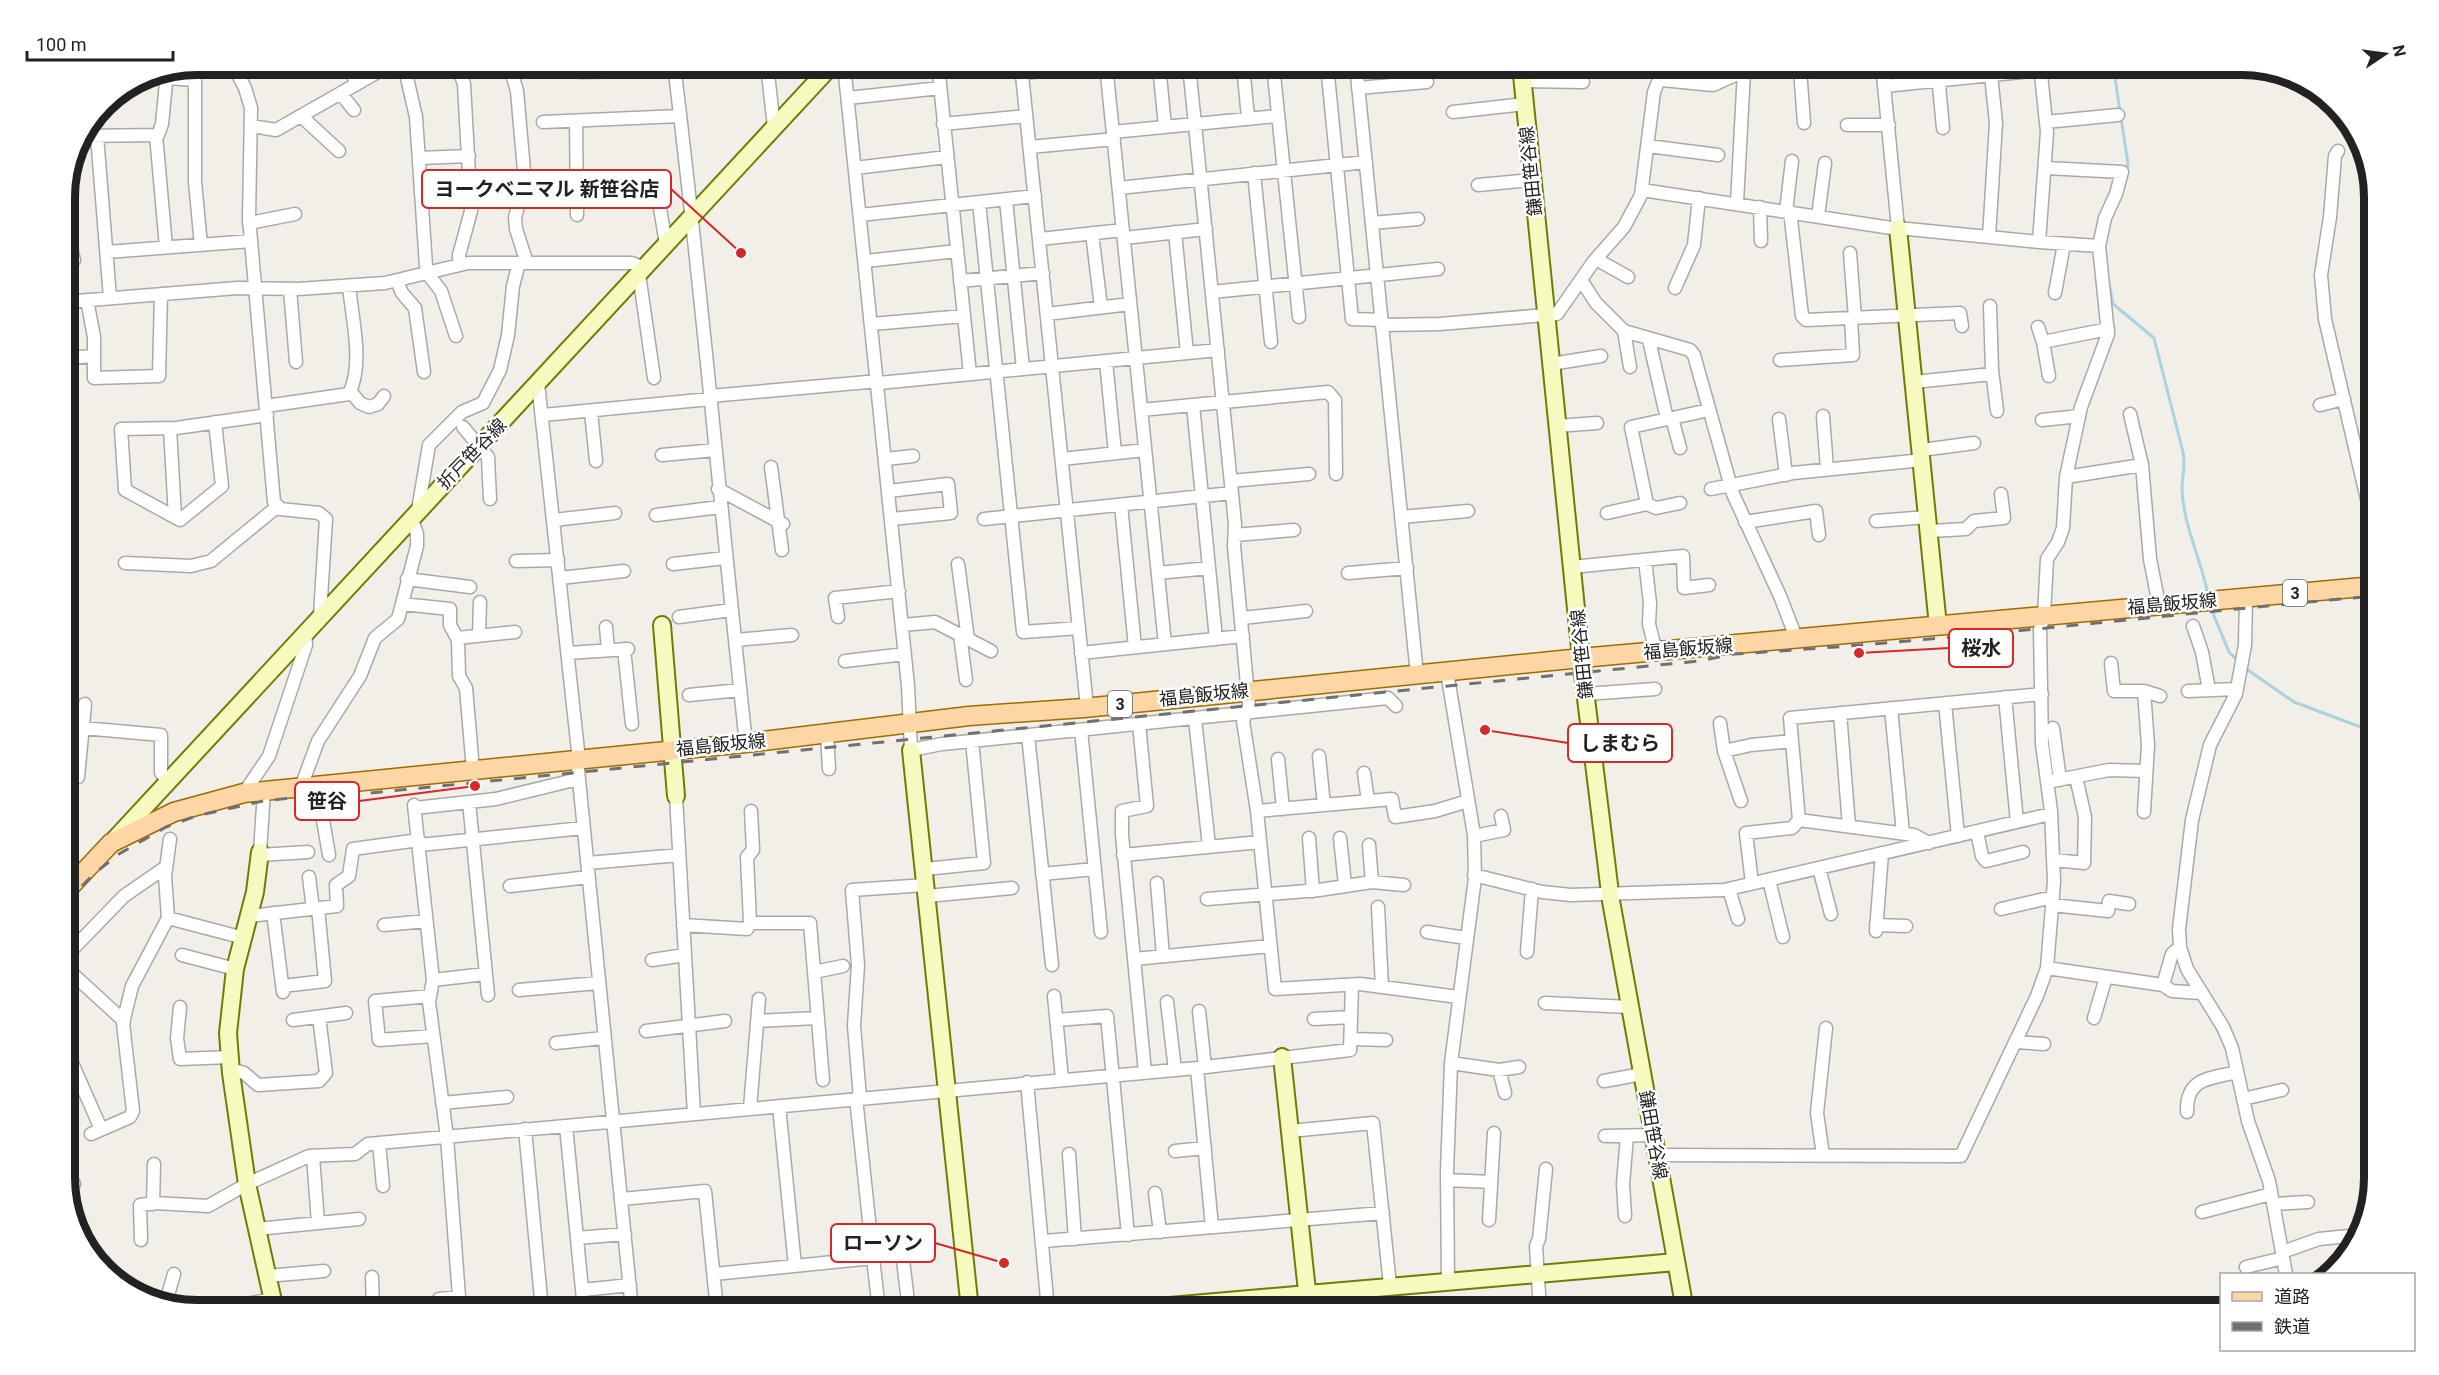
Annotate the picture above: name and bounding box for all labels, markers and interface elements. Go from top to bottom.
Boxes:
scale bar [27,24,172,62]
north arrow [2355,24,2415,84]
text: 100 m [36,34,87,55]
text: N [2389,43,2410,58]
street label: 鎌田笹谷線 [1515,125,1546,217]
callout: ヨークベニマル 新笹谷店 [422,170,671,208]
text: ヨークベニマル 新笹谷店 [435,177,659,201]
street label: 折戸笹谷線 [433,414,510,493]
road number: 3 [2283,580,2307,606]
street label: 福島飯坂線 [2126,589,2218,618]
street label: 鎌田笹谷線 [1566,608,1597,700]
callout: 桜水 [1949,629,2013,667]
street label: 福島飯坂線 [1642,634,1734,663]
text: 桜水 [1961,636,2001,660]
street label: 福島飯坂線 [1158,679,1250,710]
road number: 3 [1108,691,1132,717]
callout: しまむら [1568,724,1672,762]
street label: 福島飯坂線 [675,729,767,760]
text: しまむら [1580,731,1660,755]
callout: 笹谷 [295,782,359,820]
text: 笹谷 [307,789,347,813]
street label: 鎌田笹谷線 [1635,1089,1672,1181]
callout: ローソン [831,1224,935,1262]
text: ローソン [843,1231,923,1255]
legend [2220,1273,2415,1351]
text: 道路 [2274,1286,2310,1307]
text: 鉄道 [2274,1316,2310,1337]

